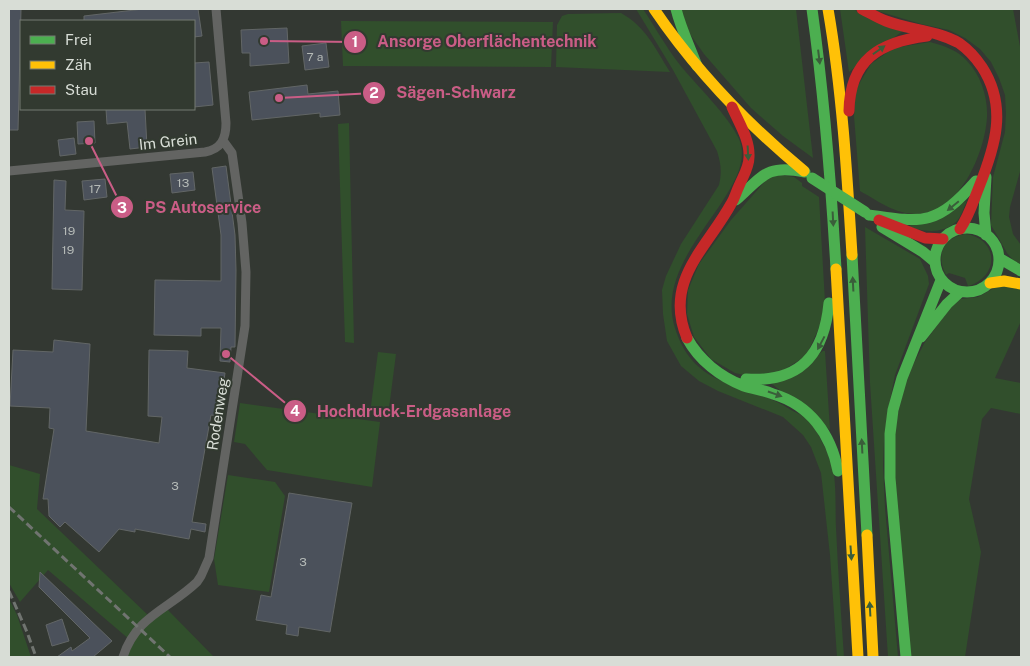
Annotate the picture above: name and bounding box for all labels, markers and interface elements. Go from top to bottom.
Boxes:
legend [20,20,195,110]
callout: Ansorge Oberflächentechnik [342,26,607,57]
text: Frei [65,31,92,48]
text: Ansorge Oberflächentechnik [377,32,597,51]
text: 1 [352,33,358,50]
one-way arrow [872,45,886,55]
one-way arrow [815,49,823,65]
house number: 7 a [307,50,323,64]
text: Zäh [65,56,92,73]
callout: Sägen-Schwarz [361,77,526,108]
text: Stau [65,81,98,98]
text: Sägen-Schwarz [396,83,516,102]
text: 2 [369,84,379,101]
street label: Im Grein [138,130,198,153]
one-way arrow [745,145,753,161]
house number: 13 [177,176,189,190]
house number: 17 [89,182,101,196]
callout: PS Autoservice [110,192,271,223]
text: PS Autoservice [145,198,261,217]
text: 3 [117,199,127,216]
one-way arrow [947,200,960,211]
one-way arrow [830,211,838,227]
house number: 19 [63,224,75,238]
house number: 19 [62,243,74,257]
one-way arrow [849,276,857,292]
one-way arrow [816,336,825,349]
street label: Rodenweg [203,376,232,452]
one-way arrow [768,391,783,399]
callout: Hochdruck-Erdgasanlage [282,395,522,426]
text: 4 [290,402,300,419]
text: Hochdruck-Erdgasanlage [317,402,511,421]
one-way arrow [857,438,865,454]
house number: 3 [171,479,179,493]
one-way arrow [848,545,856,561]
house number: 3 [299,555,307,569]
one-way arrow [866,600,874,616]

